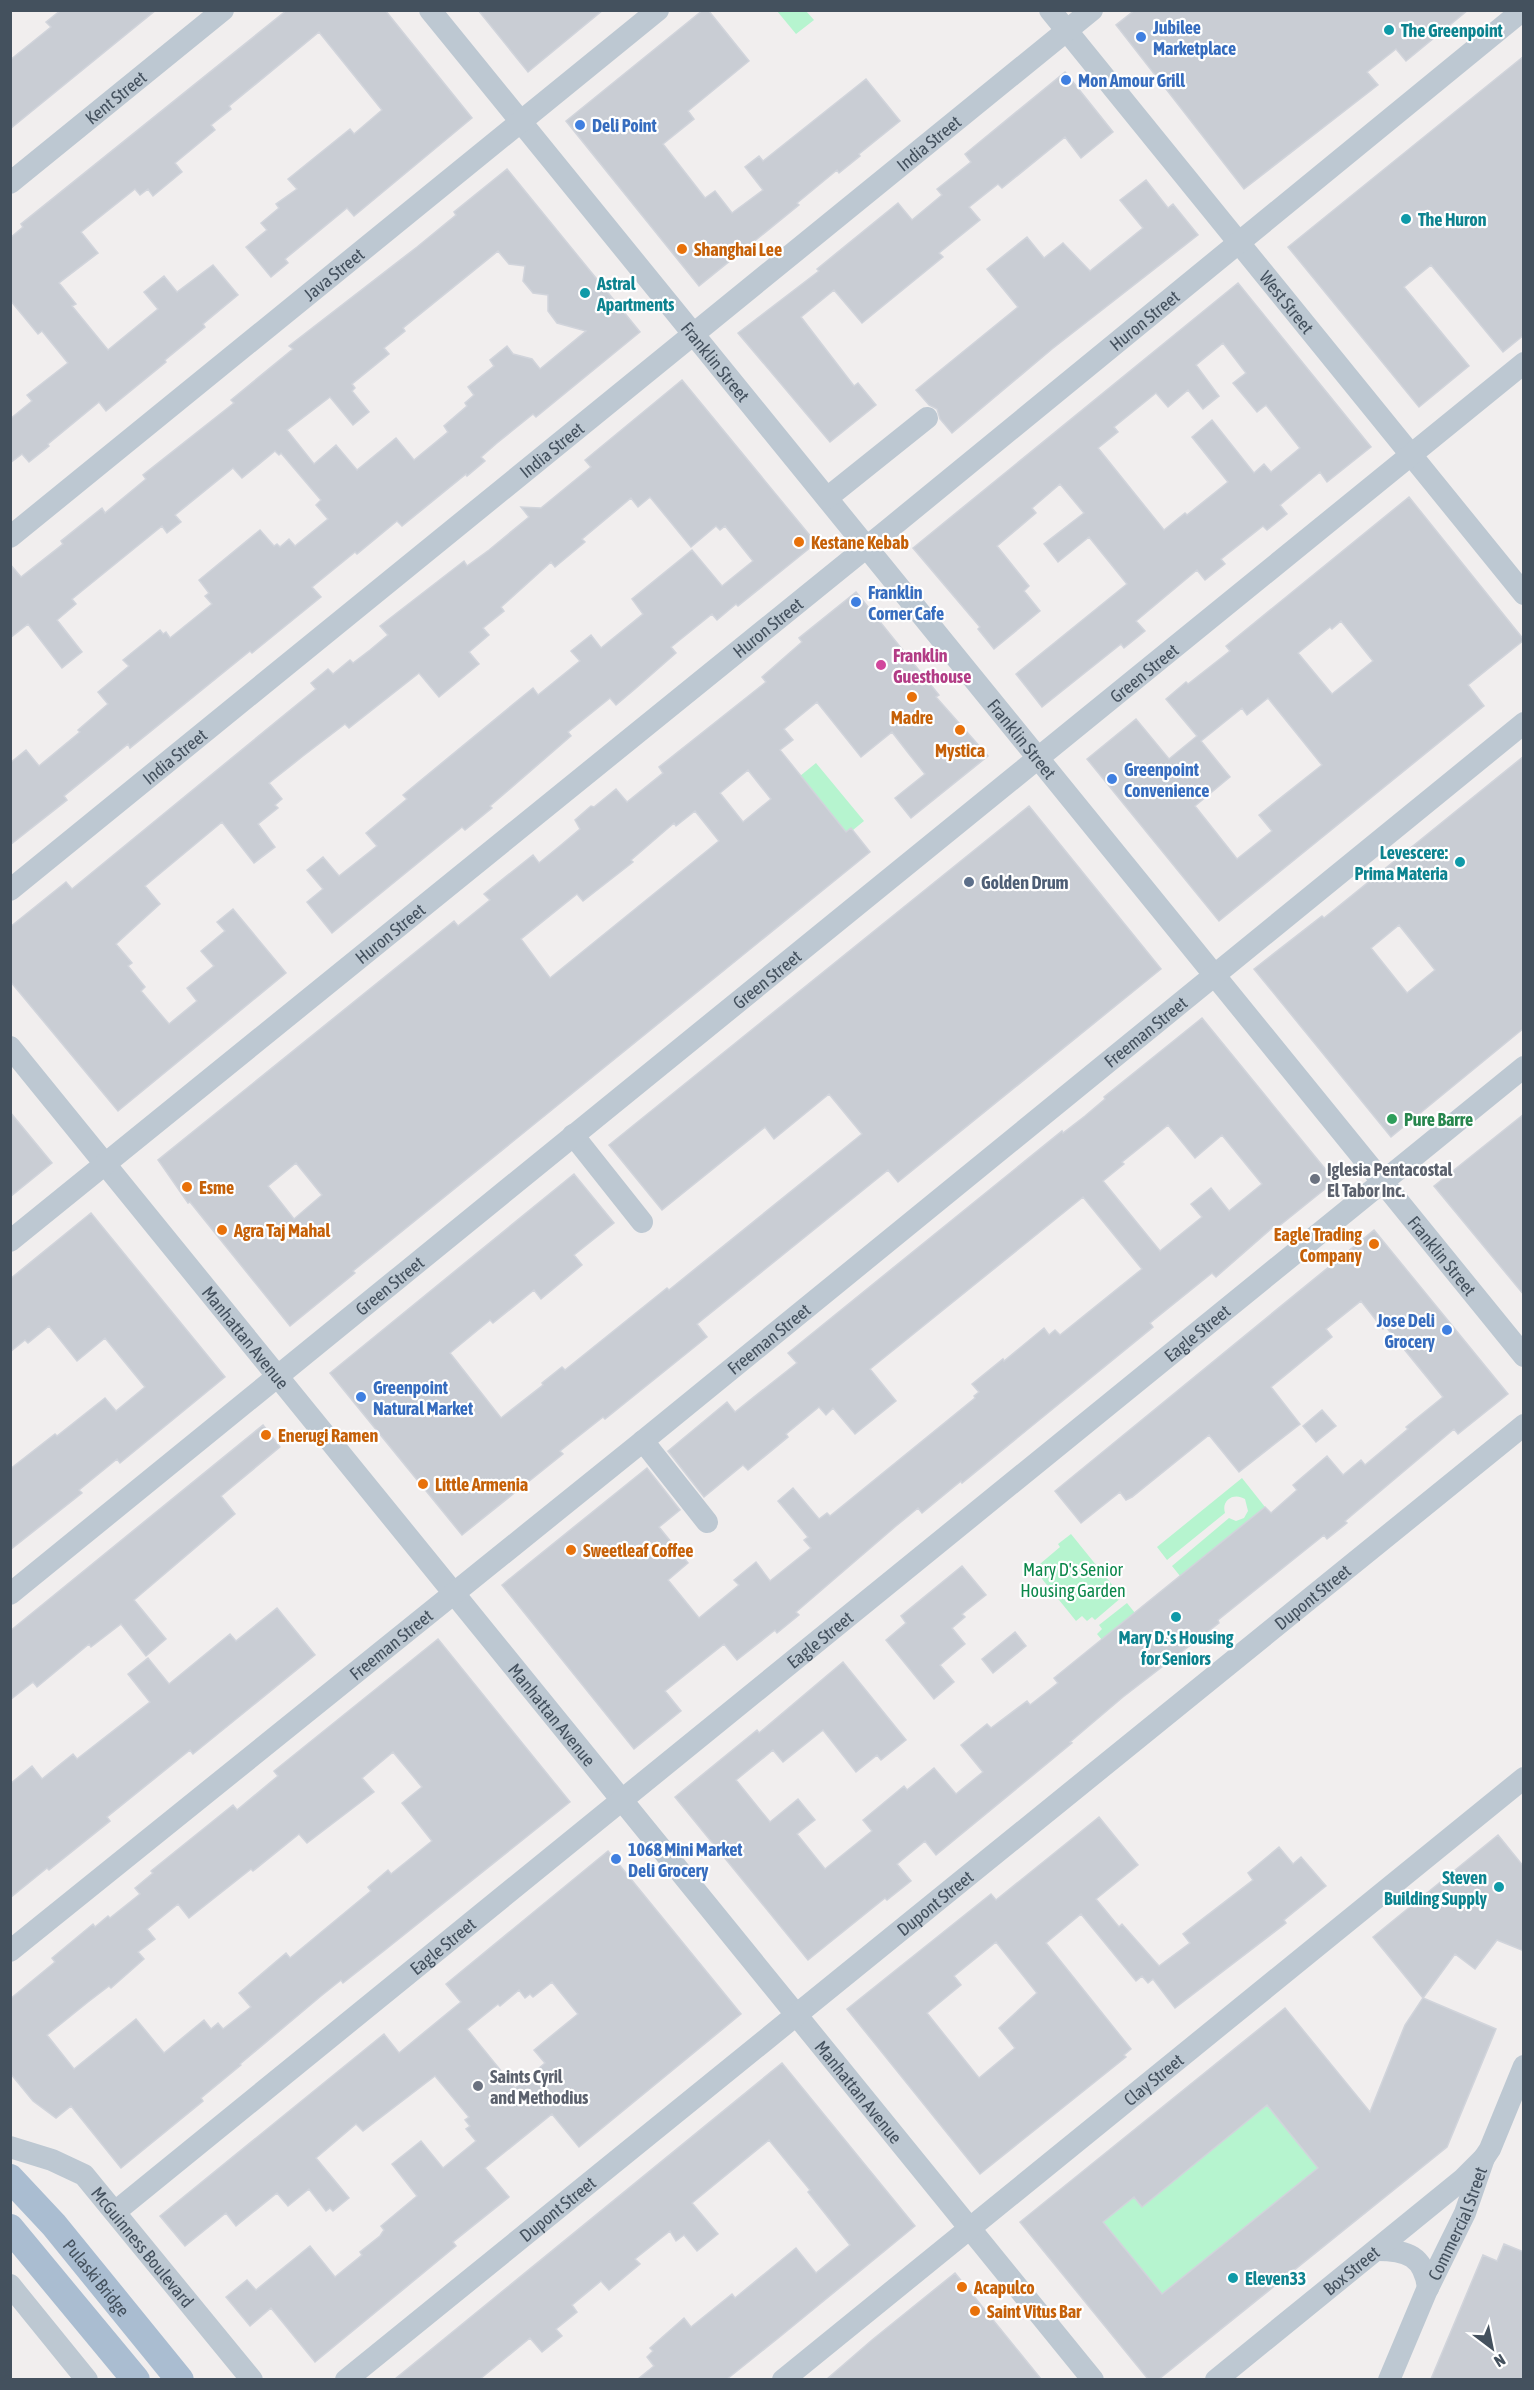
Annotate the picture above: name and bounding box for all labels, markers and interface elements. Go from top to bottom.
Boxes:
place label: Jubilee Marketplace [1152,17,1236,59]
place label: The Greenpoint [1401,20,1504,41]
marker: The Greenpoint [1382,23,1396,37]
marker: Jubilee Marketplace [1134,30,1148,44]
street label: Kent Street [81,66,150,128]
place label: Mon Amour Grill [1078,70,1185,91]
marker: Mon Amour Grill [1059,73,1073,87]
street label: India Street [892,111,965,175]
place label: Deli Point [592,115,658,136]
marker: Deli Point [573,118,587,132]
place label: The Huron [1418,209,1487,230]
marker: The Huron [1399,212,1413,226]
place label: Shanghai Lee [694,239,782,260]
marker: Shanghai Lee [675,242,689,256]
street label: Java Street [299,243,368,305]
street label: West Street [1255,266,1319,337]
place label: Astral Apartments [596,273,675,315]
street label: Huron Street [1105,285,1183,355]
marker: Astral Apartments [578,286,592,300]
street label: Franklin Street [677,317,754,406]
street label: India Street [515,417,588,482]
place label: Kestane Kebab [811,532,909,553]
marker: Kestane Kebab [792,535,806,549]
place label: Franklin Corner Cafe [868,582,944,624]
street label: Huron Street [729,593,807,662]
marker: Franklin Corner Cafe [849,595,863,609]
street label: Green Street [1106,639,1182,707]
place label: Franklin Guesthouse [893,645,971,687]
marker: Franklin Guesthouse [874,658,888,672]
marker: Madre [905,690,919,704]
street label: Franklin Street [984,695,1061,783]
place label: Madre [891,707,933,728]
marker: Mystica [953,723,967,737]
street label: India Street [138,724,211,788]
place label: Mystica [935,740,985,761]
place label: Greenpoint Convenience [1124,759,1209,801]
marker: Greenpoint Convenience [1105,772,1119,786]
place label: Levescere: Prima Materia [1355,842,1448,884]
marker: Levescere: Prima Materia [1453,855,1467,869]
place label: Golden Drum [981,872,1069,893]
marker: Golden Drum [962,875,976,889]
street label: Huron Street [351,899,429,968]
street label: Green Street [728,945,805,1013]
street label: Freeman Street [1100,992,1191,1071]
place label: Pure Barre [1404,1109,1473,1130]
marker: Pure Barre [1385,1112,1399,1126]
place label: Iglesia Pentacostal El Tabor Inc. [1327,1159,1453,1201]
marker: Iglesia Pentacostal El Tabor Inc. [1308,1172,1322,1186]
place label: Esme [199,1177,234,1198]
marker: Esme [180,1180,194,1194]
street label: Franklin Street [1404,1211,1481,1300]
place label: Agra Taj Mahal [233,1220,330,1241]
marker: Agra Taj Mahal [215,1223,229,1237]
place label: Eagle Trading Company [1274,1224,1363,1266]
marker: Eagle Trading Company [1367,1237,1381,1251]
street label: Green Street [351,1251,428,1319]
street label: Manhattan Avenue [198,1282,294,1393]
street label: Freeman Street [723,1299,814,1378]
street label: Eagle Street [1160,1300,1234,1366]
place label: Jose Deli Grocery [1376,1310,1436,1352]
marker: Jose Deli Grocery [1440,1323,1454,1337]
place label: Greenpoint Natural Market [373,1377,474,1419]
marker: Greenpoint Natural Market [354,1390,368,1404]
place label: Enerugi Ramen [278,1425,378,1446]
marker: Enerugi Ramen [259,1428,273,1442]
place label: Little Armenia [435,1474,528,1495]
marker: Little Armenia [416,1477,430,1491]
place label: Sweetleaf Coffee [583,1540,694,1561]
marker: Sweetleaf Coffee [564,1543,578,1557]
park label: Mary D's Senior Housing Garden [1020,1559,1126,1601]
street label: Dupont Street [1270,1560,1355,1634]
street label: Freeman Street [345,1604,437,1684]
street label: Eagle Street [783,1606,857,1672]
marker: Mary D.'s Housing for Seniors [1169,1610,1183,1624]
place label: Mary D.'s Housing for Seniors [1119,1627,1234,1669]
street label: Manhattan Avenue [504,1659,600,1770]
place label: 1068 Mini Market Deli Grocery [628,1839,743,1881]
marker: 1068 Mini Market Deli Grocery [609,1852,623,1866]
street label: Dupont Street [893,1866,977,1940]
place label: Steven Building Supply [1384,1867,1488,1909]
marker: Steven Building Supply [1492,1880,1506,1894]
street label: Eagle Street [405,1913,480,1979]
street label: Manhattan Avenue [811,2036,907,2147]
street label: Clay Street [1119,2049,1187,2110]
place label: Saints Cyril and Methodius [490,2066,589,2108]
marker: Saints Cyril and Methodius [471,2079,485,2093]
street label: Commercial Street [1423,2164,1491,2284]
street label: Dupont Street [515,2172,600,2246]
street label: McGuinness Boulevard [87,2182,198,2311]
street label: Pulaski Bridge [59,2235,134,2320]
street label: Box Street [1319,2241,1383,2299]
place label: Eleven33 [1245,2268,1306,2289]
marker: Eleven33 [1226,2271,1240,2285]
place label: Acapulco [973,2277,1035,2298]
marker: Acapulco [955,2280,969,2294]
place label: Saint Vitus Bar [987,2301,1082,2322]
marker: Saint Vitus Bar [968,2304,982,2318]
north arrow [1462,2318,1522,2378]
text: N [1491,2351,1509,2371]

